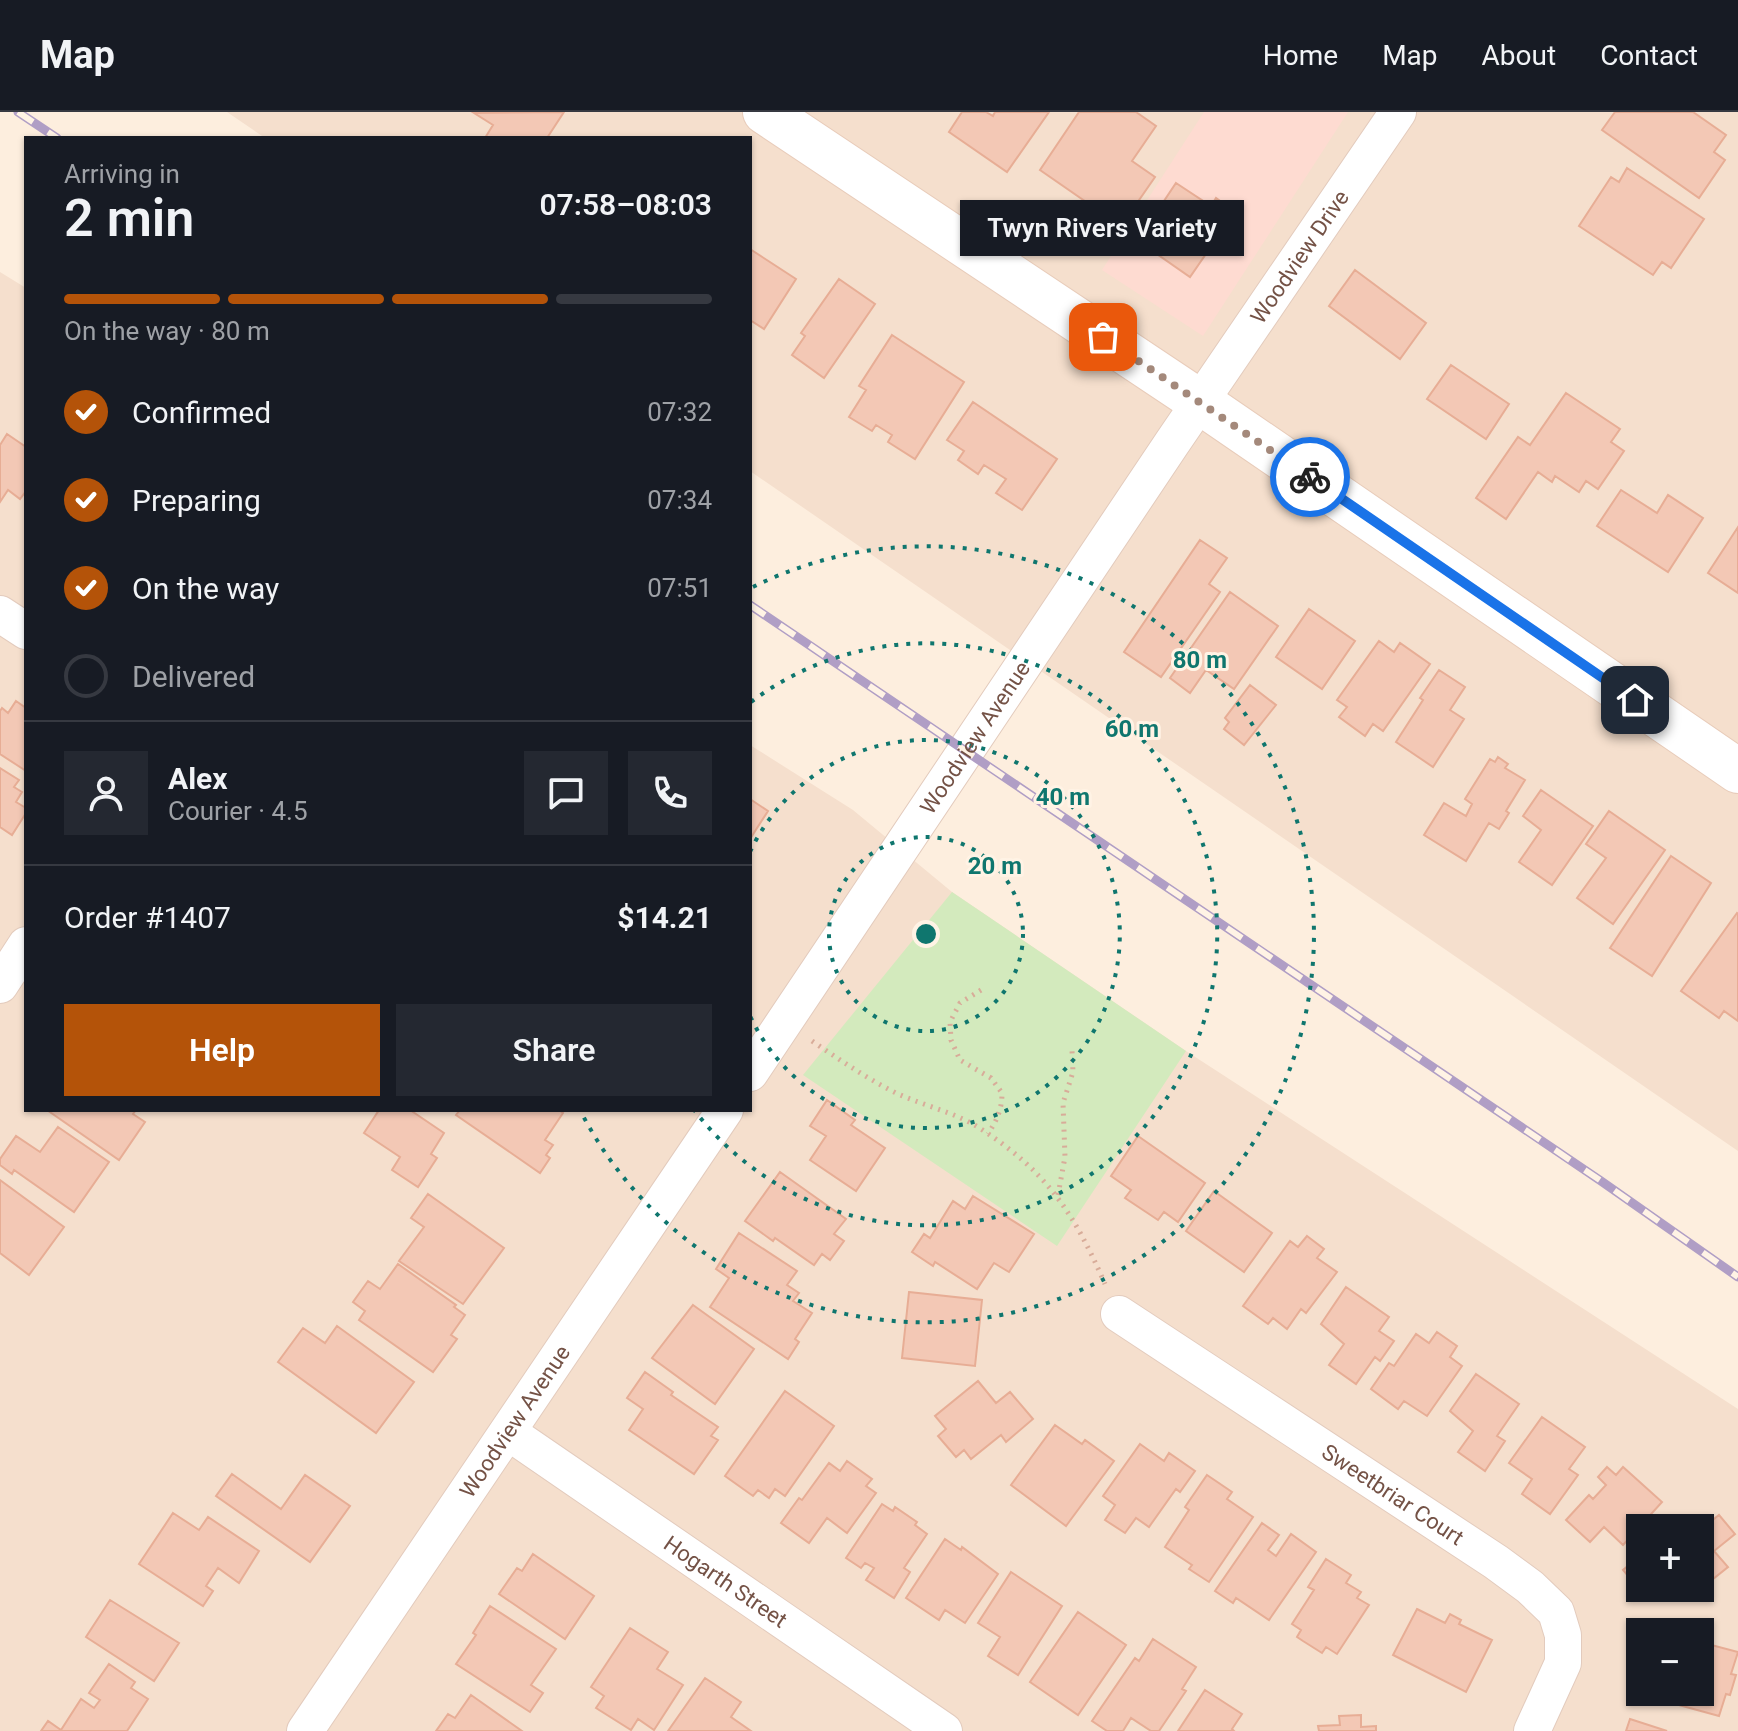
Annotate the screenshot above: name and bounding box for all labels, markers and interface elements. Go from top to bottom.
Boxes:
text: Map [40,33,115,77]
text: Home [1263,39,1338,72]
text: Map [1382,39,1438,72]
text: About [1482,39,1556,72]
text: Contact [1600,39,1698,72]
text: Arriving in [64,159,180,189]
street label: Woodview Drive [1245,185,1354,328]
text: 07:58–08:03 [539,187,712,222]
text: 2 min [64,188,194,249]
callout: Twyn Rivers Variety [961,201,1245,257]
text: Twyn Rivers Variety [987,213,1217,243]
pin [1069,303,1137,371]
icon: bag [1081,315,1125,359]
text: On the way · 80 m [64,316,270,346]
icon: check [64,390,108,434]
text: Confirmed [132,395,271,430]
text: 07:32 [647,397,712,427]
courier [1270,437,1350,517]
icon: bike [1288,455,1332,499]
icon: check [64,478,108,522]
text: Preparing [132,483,261,518]
text: 07:34 [647,485,712,515]
icon: check [64,566,108,610]
text: On the way [132,571,279,606]
text: 07:51 [647,573,712,603]
text: 80 m [1173,646,1227,674]
street label: Woodview Avenue [915,656,1035,818]
text: Delivered [132,659,255,694]
pin [1601,666,1669,734]
icon: home [1613,678,1657,722]
text: 60 m [1105,715,1159,743]
button: person [64,751,148,835]
button: chat [524,751,608,835]
button: phone [628,751,712,835]
text: Alex [168,761,228,796]
text: 40 m [1036,783,1090,811]
text: Courier · 4.5 [168,796,308,826]
text: 20 m [968,852,1022,880]
text: Order #1407 [64,900,231,935]
text: $14.21 [617,900,712,935]
centre of rings [912,920,940,948]
button: Help [64,1004,380,1096]
button: Share [396,1004,712,1096]
street label: Woodview Avenue [454,1340,575,1502]
street label: Sweetbriar Court [1317,1439,1469,1550]
map controls [1626,1514,1714,1706]
button: + [1626,1514,1714,1602]
street label: Hogarth Street [659,1530,792,1632]
button: − [1626,1618,1714,1706]

